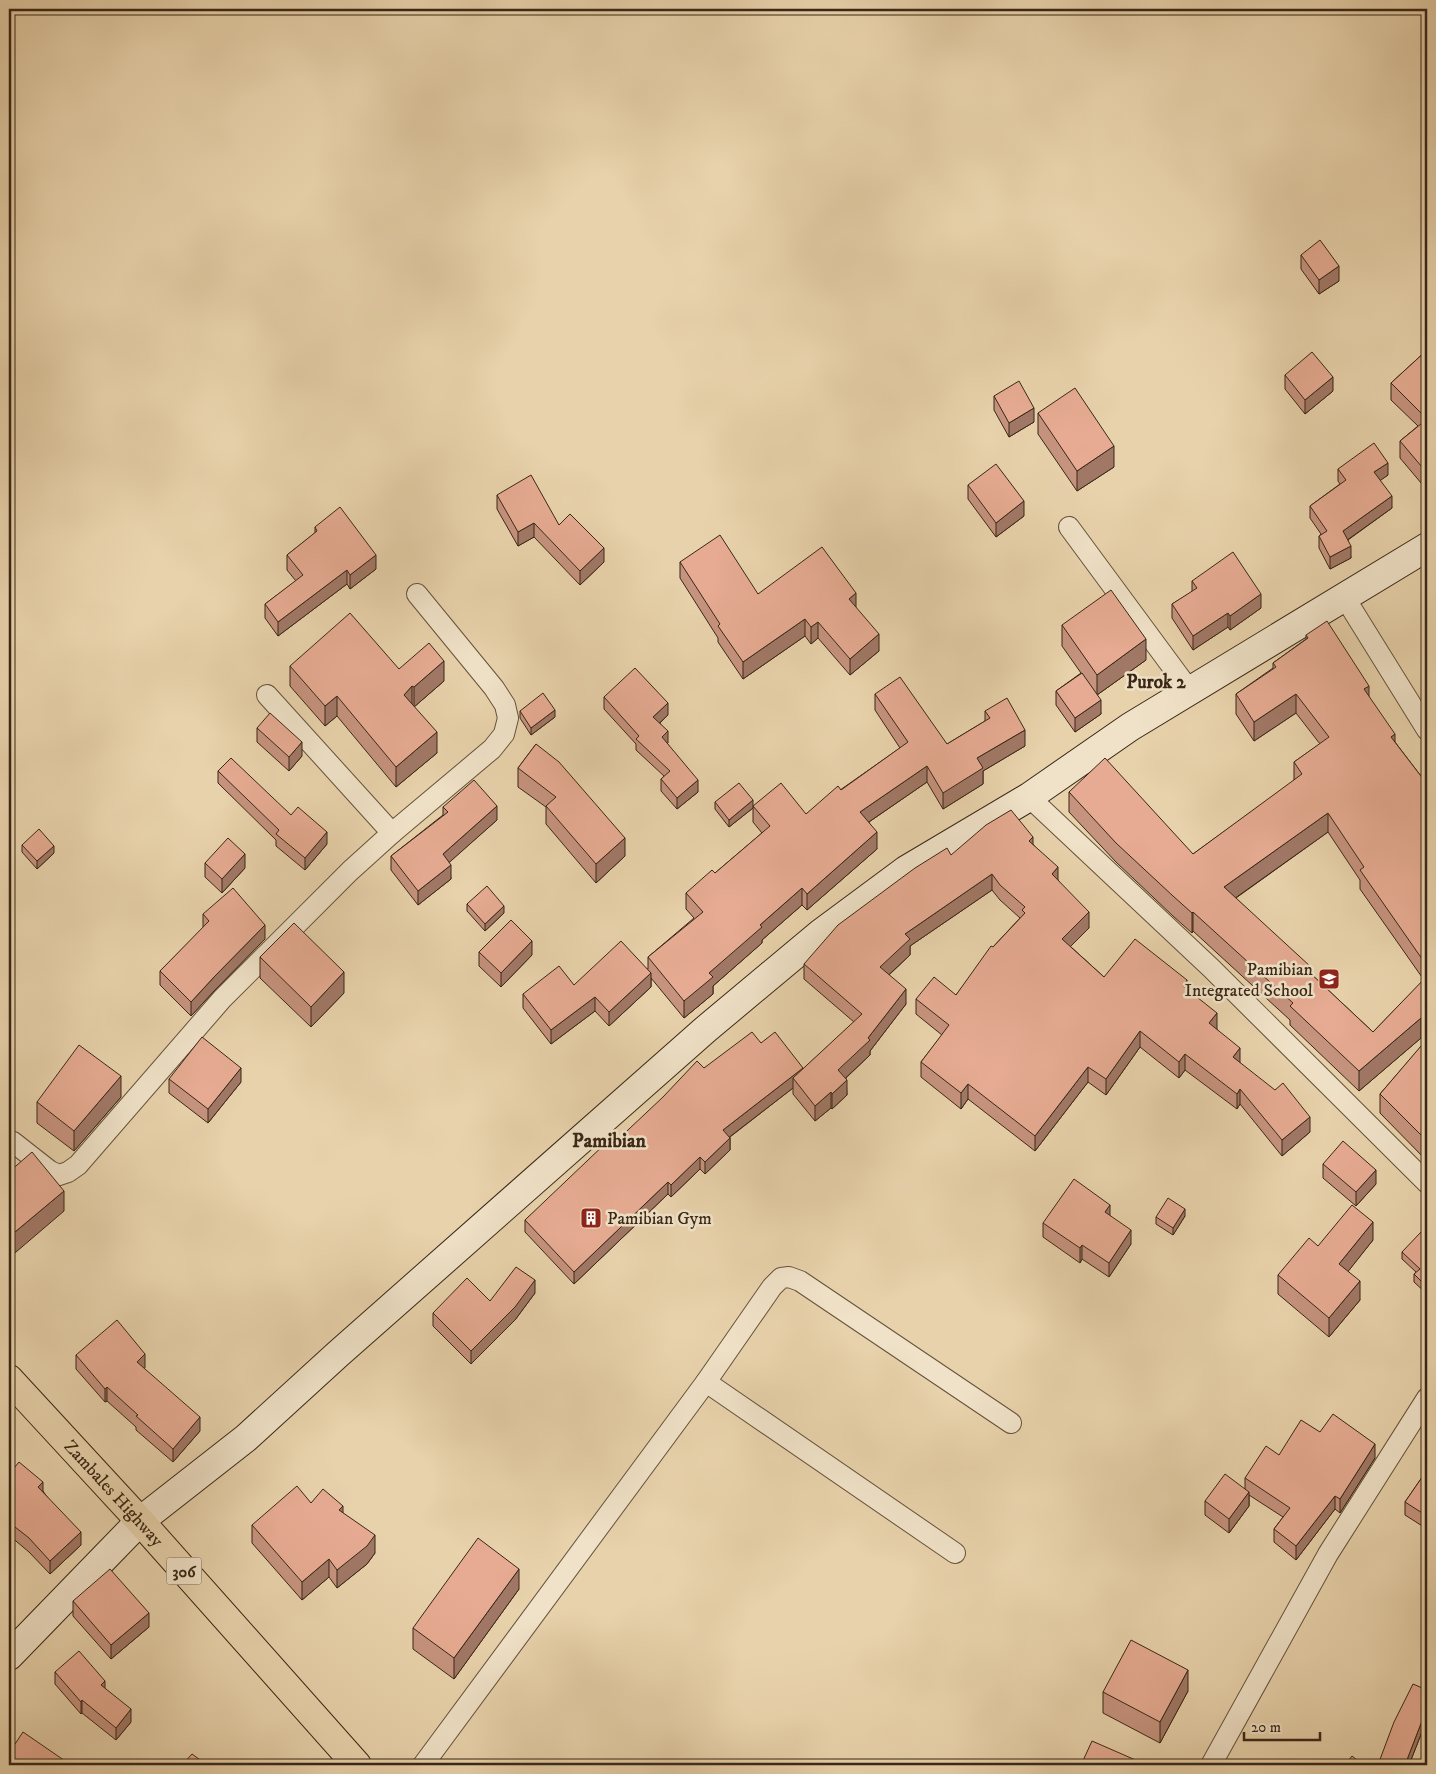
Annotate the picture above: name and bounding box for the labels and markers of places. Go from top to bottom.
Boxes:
place label: Pamibian Integrated School [1184,959,1314,1002]
school or university icon: Pamibian Integrated School [1317,967,1341,991]
building icon: Pamibian Gym [579,1206,603,1230]
place label: Pamibian Gym [607,1208,712,1230]

